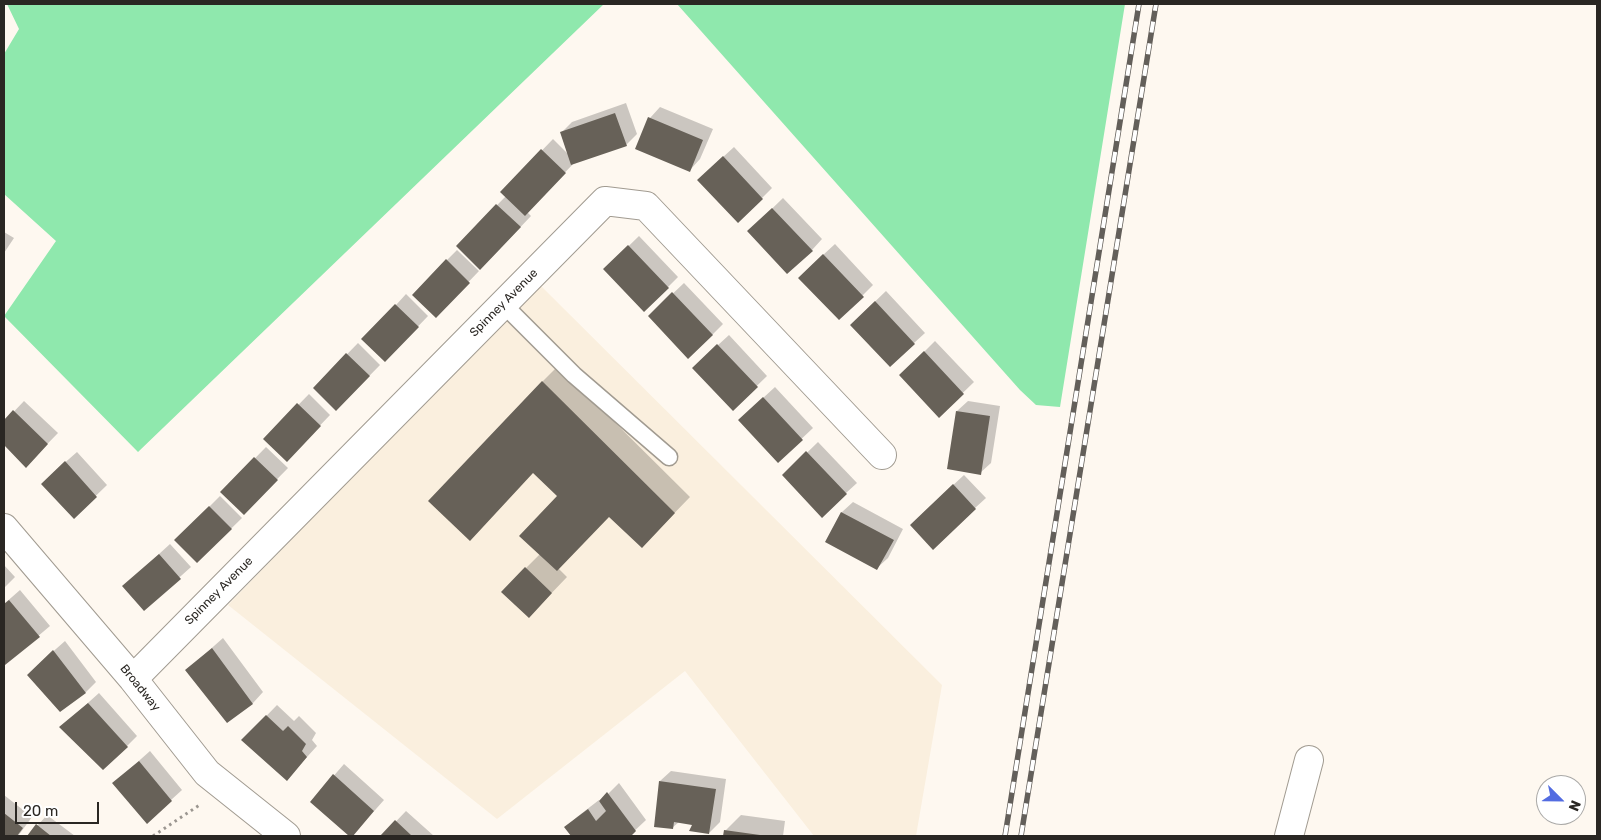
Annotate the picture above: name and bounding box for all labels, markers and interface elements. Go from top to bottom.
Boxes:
street label: Spinney Avenue [467,266,541,340]
street label: Spinney Avenue [182,554,256,628]
street label: Broadway [117,662,163,714]
north arrow [1536,775,1586,825]
scale bar [18,792,101,824]
text: N [1565,798,1584,814]
text: 20 m [23,802,58,820]

